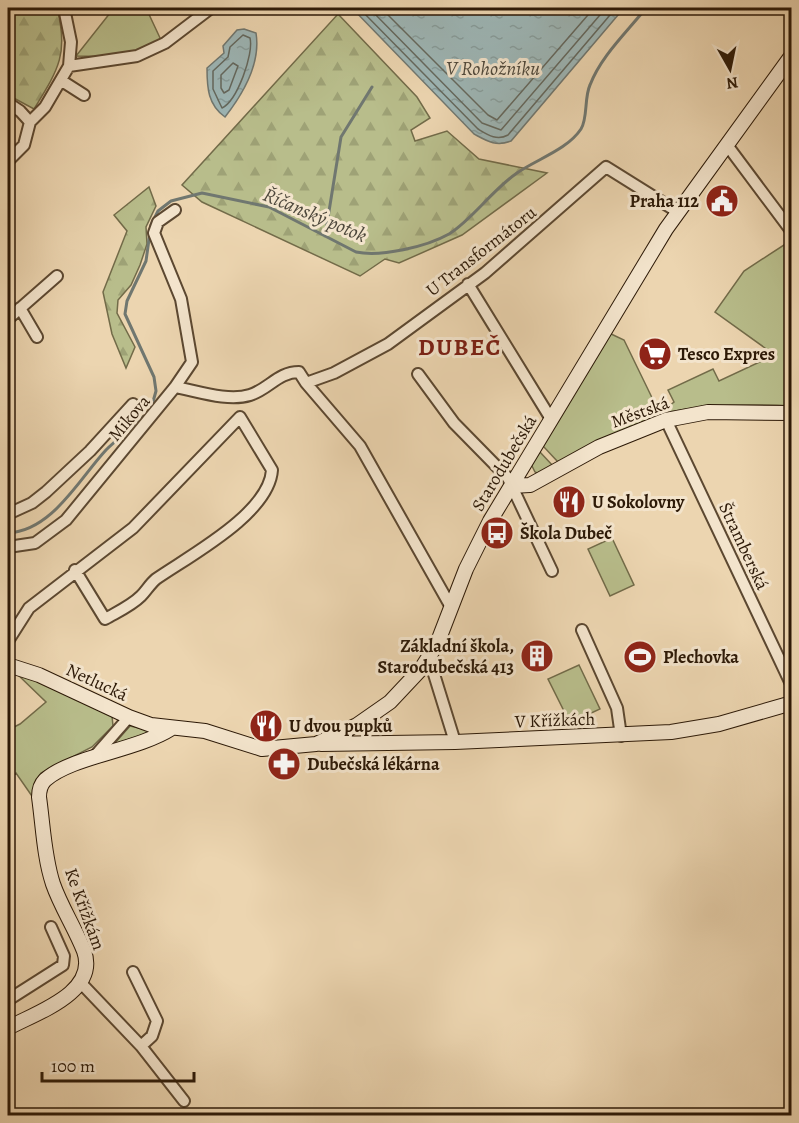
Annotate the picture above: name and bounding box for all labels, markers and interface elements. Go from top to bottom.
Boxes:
north arrow [700,39,760,99]
water label: V Rohožníku [446,55,540,82]
text: N [724,71,740,95]
water label: Říčanský potok [259,181,371,249]
public building icon: Praha 112 [704,183,740,219]
place label: Praha 112 [630,189,699,213]
street label: U Transformátoru [421,200,541,302]
district label: DUBEČ [418,331,502,363]
supermarket icon: Tesco Expres [637,336,673,372]
place label: Tesco Expres [678,342,775,366]
street label: Mikova [103,389,156,446]
street label: Městská [608,390,673,434]
street label: Starodubečská [466,410,542,515]
restaurant icon: U Sokolovny [551,484,587,520]
place label: U Sokolovny [592,490,685,514]
street label: Štramberská [713,498,775,594]
bus stop icon: Škola Dubeč [479,515,515,551]
place label: Škola Dubeč [520,521,612,545]
place label: Základní škola, Starodubečská 413 [378,634,514,679]
building icon: Základní škola, Starodubečská 413 [519,638,555,674]
sports icon: Plechovka [622,639,658,675]
place label: Plechovka [663,645,739,669]
street label: Netlucká [62,657,132,707]
street label: V Křížkách [513,707,596,733]
restaurant icon: U dvou pupků [248,708,284,744]
place label: U dvou pupků [289,714,392,738]
pharmacy icon: Dubečská lékárna [266,746,302,782]
place label: Dubečská lékárna [307,752,440,776]
street label: Ke Křížkám [59,865,111,953]
scale bar [42,1045,194,1083]
text: 100 m [51,1054,95,1078]

